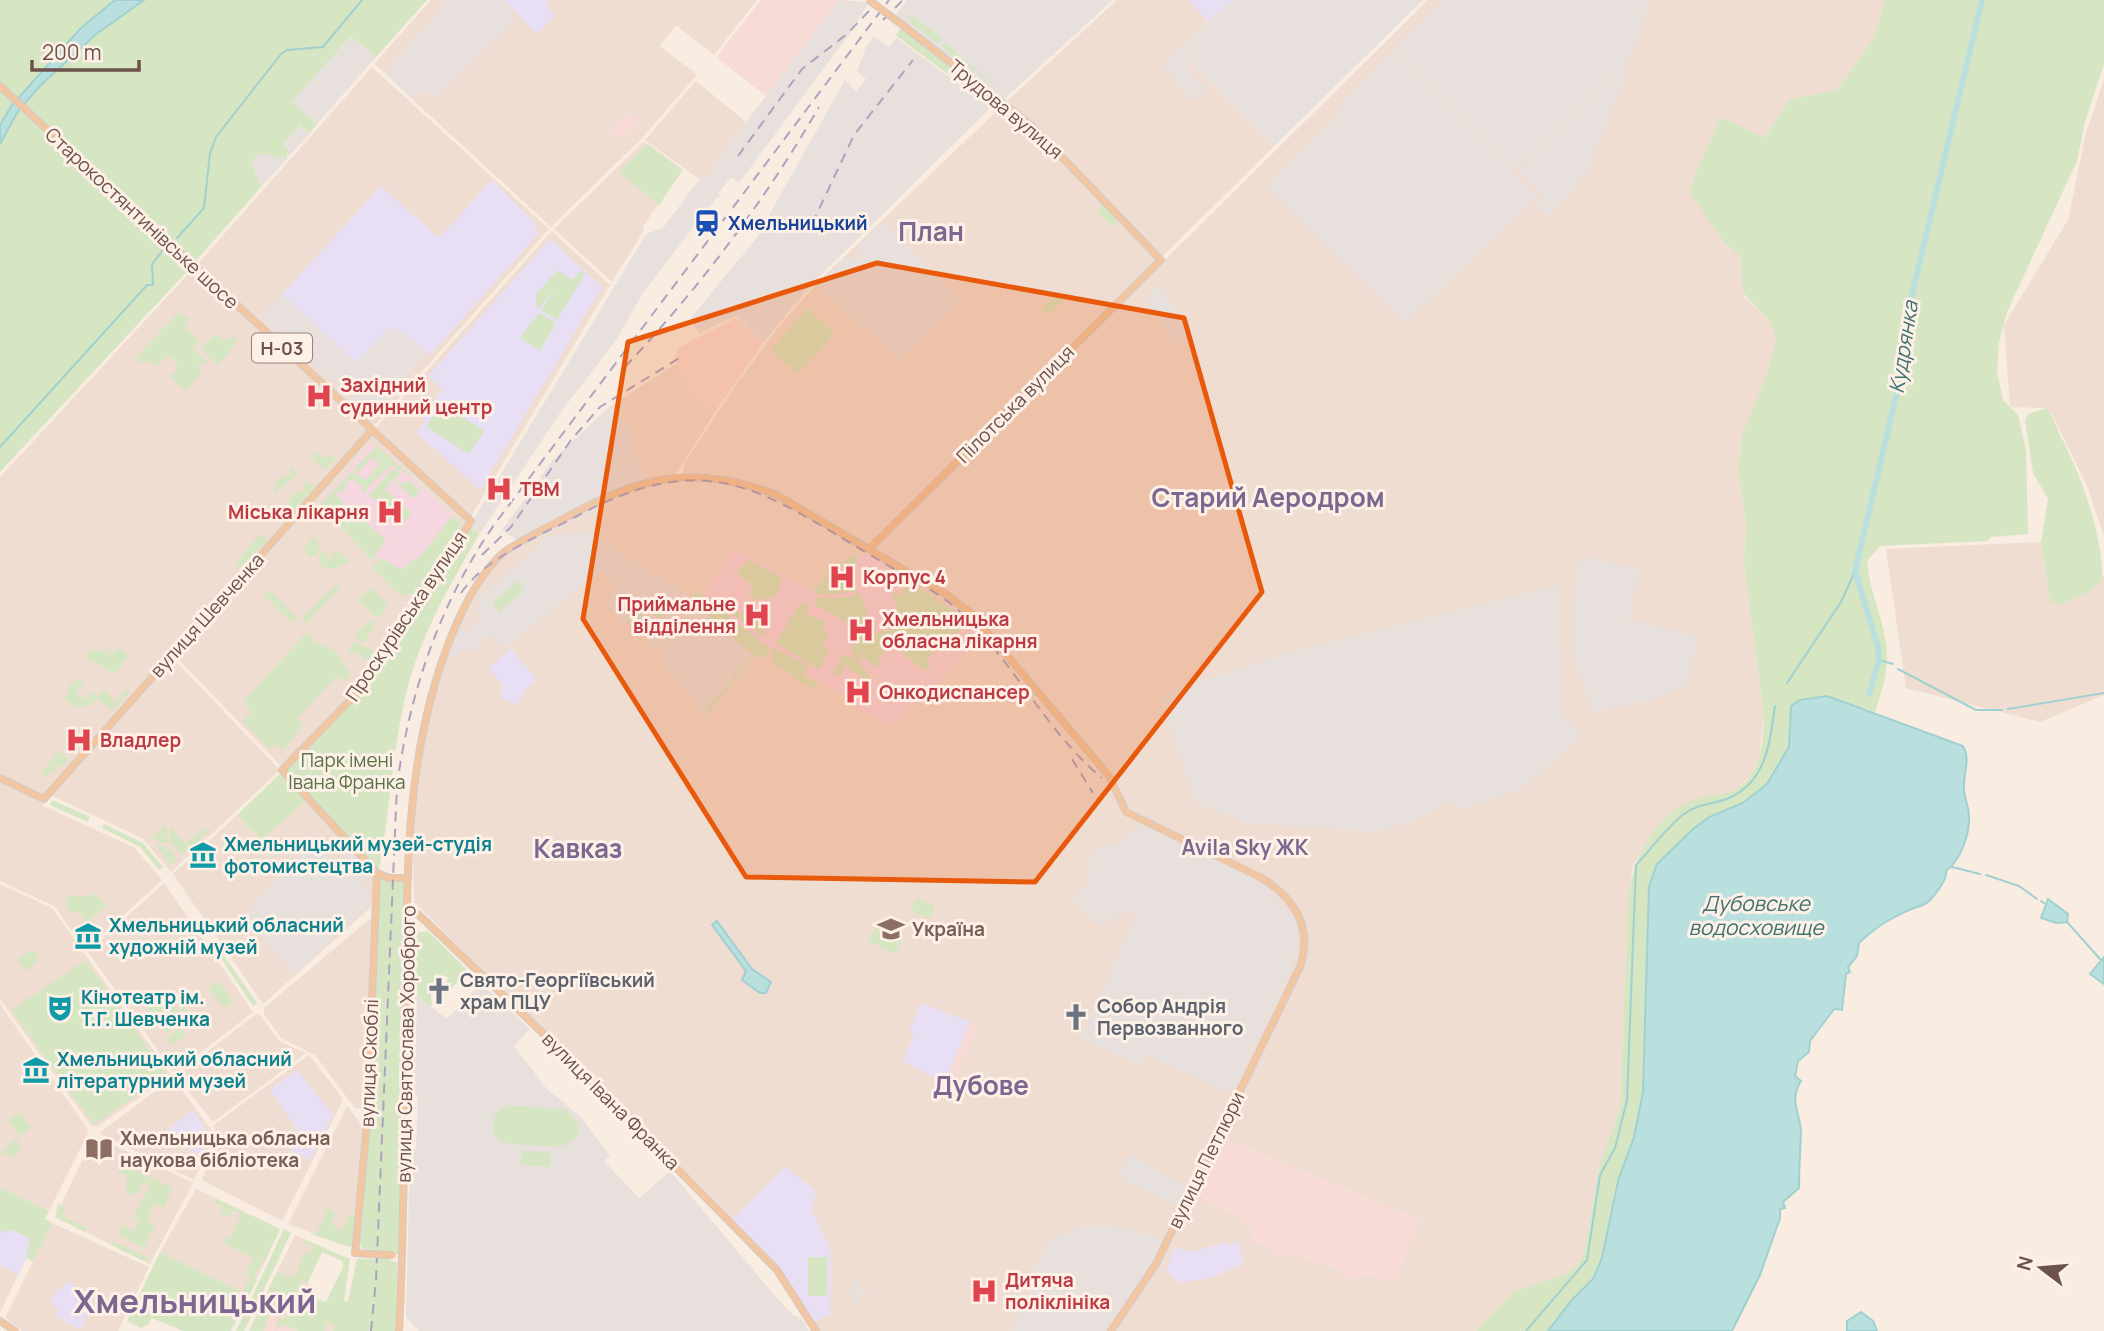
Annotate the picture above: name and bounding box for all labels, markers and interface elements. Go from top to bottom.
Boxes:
scale bar [32,28,138,72]
text: 200 m [42,38,102,66]
street label: Трудова вулиця [943,53,1069,165]
street label: Старокостянтинівське шосе [40,121,244,315]
station icon: Хмельницький [692,208,722,238]
place label: Хмельницький [728,210,868,236]
district label: План [898,213,964,249]
water label: Кудрянка [1882,297,1924,395]
road number: Н-03 [252,334,312,362]
street label: Пілотська вулиця [950,339,1080,469]
place label: Західний судинний центр [340,372,492,420]
hospital icon: Західний судинний центр [304,381,334,411]
hospital icon: ТВМ [484,474,514,504]
place label: ТВМ [520,476,560,502]
district label: Старий Аеродром [1151,479,1385,515]
hospital icon: Міська лікарня [375,497,405,527]
place label: Міська лікарня [228,499,369,525]
street label: Проскурівська вулиця [339,526,473,706]
street label: вулиця Шевченка [144,547,270,683]
hospital icon: Корпус 4 [827,562,857,592]
place label: Корпус 4 [863,564,946,590]
place label: Приймальне відділення [617,591,736,639]
hospital icon: Приймальне відділення [742,600,772,630]
place label: Хмельницька обласна лікарня [882,606,1038,654]
hospital icon: Хмельницька обласна лікарня [846,615,876,645]
hospital icon: Онкодиспансер [843,677,873,707]
place label: Онкодиспансер [879,679,1030,705]
hospital icon: Владлер [64,725,94,755]
place label: Владлер [100,727,181,753]
park label: Парк імені Івана Франка [288,747,406,795]
district label: Кавказ [534,830,622,866]
place label: Хмельницький музей-студія фотомистецтва [224,831,492,879]
district label: Avila Sky ЖК [1182,833,1309,861]
museum icon: Хмельницький музей-студія фотомистецтва [188,840,218,870]
water label: Дубовське водосховище [1689,889,1825,941]
street label: вулиця Святослава Хороброго [391,905,421,1183]
place label: Хмельницький обласний художній музей [109,912,344,960]
school or university icon: Україна [876,914,906,944]
place label: Україна [912,916,985,942]
museum icon: Хмельницький обласний художній музей [73,921,103,951]
place label: Свято-Георгіївський храм ПЦУ [460,967,655,1015]
church icon: Свято-Георгіївський храм ПЦУ [424,976,454,1006]
place label: Кінотеатр ім. Т.Г. Шевченка [81,984,210,1032]
theatre icon: Кінотеатр ім. Т.Г. Шевченка [45,993,75,1023]
place label: Собор Андрія Первозванного [1097,993,1243,1041]
street label: вулиця Скоблі [354,999,384,1127]
church icon: Собор Андрія Первозванного [1061,1002,1091,1032]
street label: вулиця Івана Франка [536,1026,686,1176]
place label: Хмельницький обласний літературний музей [57,1046,292,1094]
museum icon: Хмельницький обласний літературний музей [21,1055,51,1085]
district label: Дубове [933,1067,1029,1103]
street label: вулиця Петлюри [1162,1087,1250,1233]
place label: Хмельницька обласна наукова бібліотека [120,1125,330,1173]
library icon: Хмельницька обласна наукова бібліотека [84,1134,114,1164]
north arrow [2006,1233,2076,1303]
text: N [2010,1253,2039,1273]
place label: Дитяча поліклініка [1005,1267,1110,1315]
hospital icon: Дитяча поліклініка [969,1276,999,1306]
district label: Хмельницький [74,1278,316,1323]

